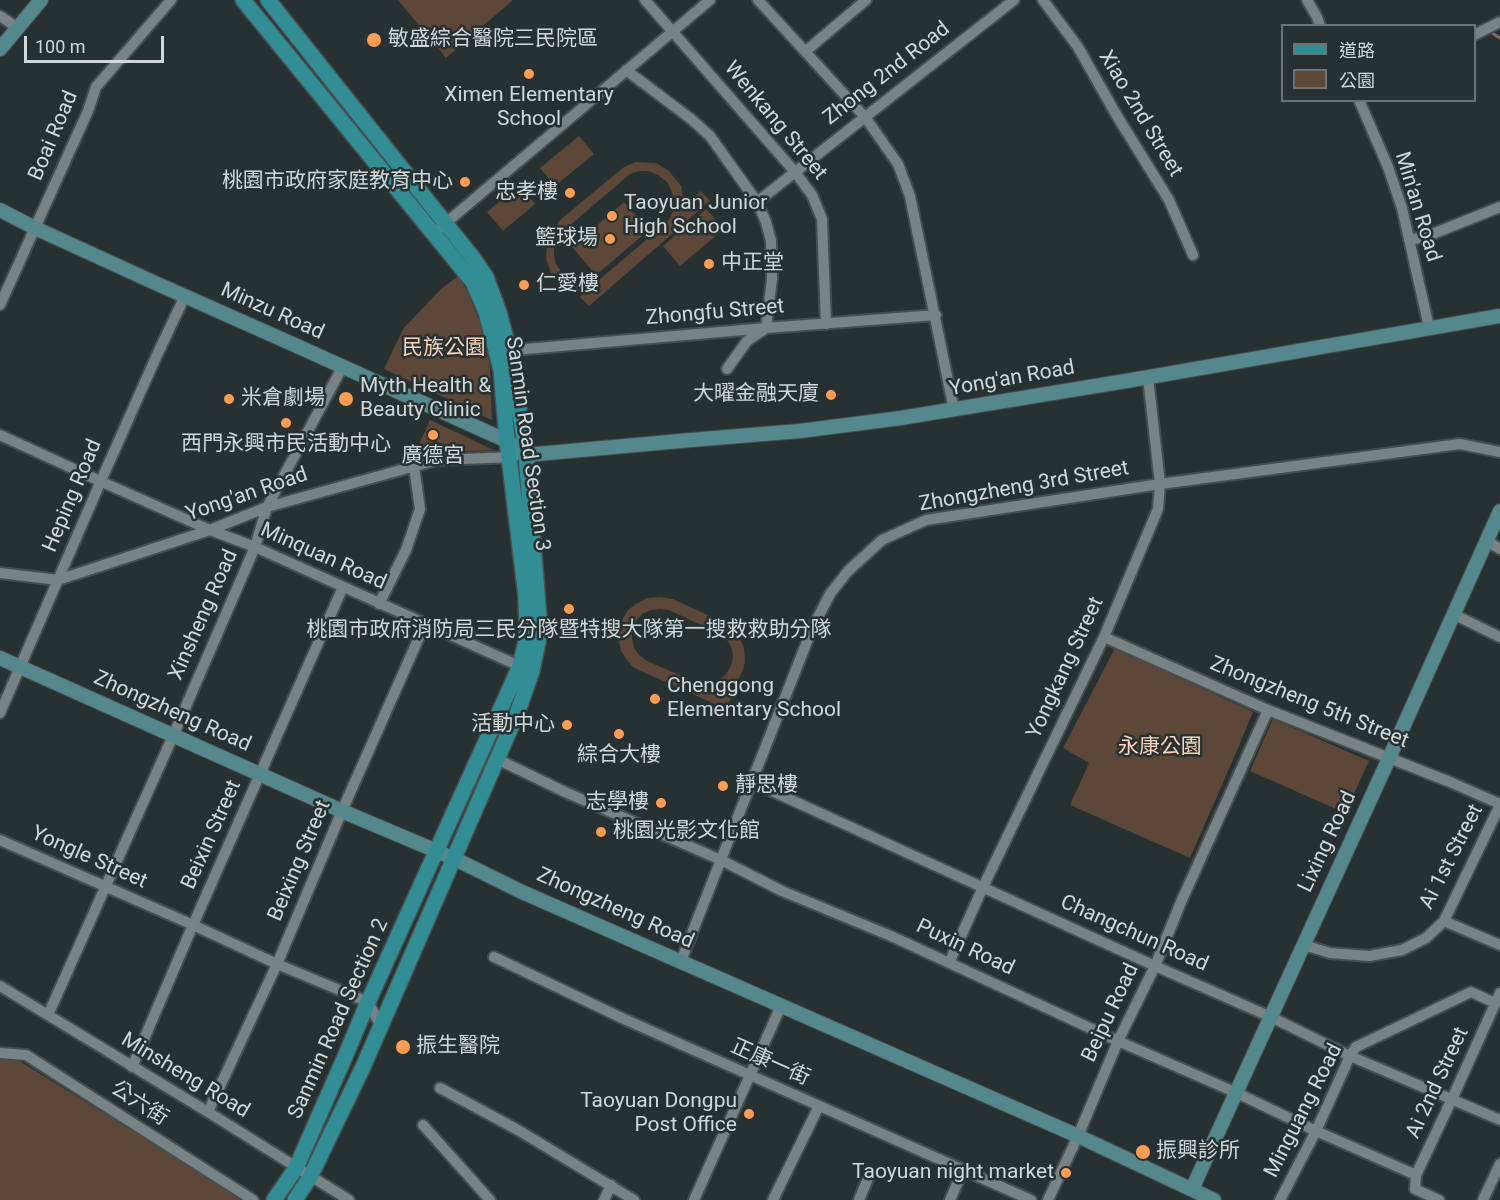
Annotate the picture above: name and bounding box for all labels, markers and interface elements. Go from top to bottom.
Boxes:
street label: Zhong 2nd Road [819,17,955,131]
scale bar [27,24,166,62]
legend [1281,24,1476,102]
place label: 敏盛綜合醫院三民院區 [388,27,598,53]
marker: 敏盛綜合醫院三民院區 [365,31,383,49]
text: 100 m [35,36,86,57]
text: 道路 [1339,40,1375,61]
street label: Xiao 2nd Street [1092,46,1188,182]
street label: Wenkang Street [718,57,832,185]
marker: Ximen Elementary School [522,67,536,81]
text: 公園 [1339,70,1375,91]
place label: Ximen Elementary School [444,83,614,133]
street label: Boai Road [24,87,84,185]
street label: Min'an Road [1388,149,1446,265]
place label: 桃園市政府家庭教育中心 [222,169,453,195]
marker: 桃園市政府家庭教育中心 [458,175,472,189]
place label: 忠孝樓 [495,180,558,206]
marker: 忠孝樓 [563,186,577,200]
place label: Taoyuan Junior High School [624,191,767,241]
marker: Taoyuan Junior High School [605,209,619,223]
place label: 籃球場 [535,226,598,252]
marker: 籃球場 [603,232,617,246]
place label: 中正堂 [721,251,784,277]
marker: 中正堂 [702,257,716,271]
place label: 仁愛樓 [536,272,599,298]
street label: Minzu Road [216,278,328,346]
marker: 仁愛樓 [517,278,531,292]
street label: Zhongfu Street [645,294,785,332]
street label: Sanmin Road Section 3 [499,335,555,553]
park label: 民族公園 [402,336,486,362]
street label: Yong'an Road [947,356,1077,402]
place label: Myth Health & Beauty Clinic [360,374,491,424]
place label: 大曜金融天廈 [693,382,819,408]
place label: 米倉劇場 [241,386,325,412]
marker: 大曜金融天廈 [824,388,838,402]
marker: Myth Health & Beauty Clinic [337,390,355,408]
marker: 米倉劇場 [222,392,236,406]
marker: 西門永興市民活動中心 [279,416,293,430]
marker: 廣德宮 [426,428,440,442]
place label: 西門永興市民活動中心 [181,432,391,458]
street label: Heping Road [38,436,108,556]
place label: 廣德宮 [402,444,464,470]
street label: Zhongzheng 3rd Street [917,456,1131,518]
street label: Yong'an Road [183,462,311,528]
street label: Minquan Road [256,518,390,596]
street label: Xinsheng Road [164,546,244,684]
street label: Yongkang Street [1022,593,1110,743]
marker: 桃園市政府消防局三民分隊暨特搜大隊第一搜救救助分隊 [562,602,576,616]
place label: 桃園市政府消防局三民分隊暨特搜大隊第一搜救救助分隊 [307,618,831,644]
street label: Zhongzheng 5th Street [1206,652,1412,754]
street label: Zhongzheng Road [89,666,255,758]
place label: Chenggong Elementary School [667,674,841,724]
marker: Chenggong Elementary School [648,692,662,706]
place label: 活動中心 [471,712,555,738]
marker: 活動中心 [560,718,574,732]
marker: 綜合大樓 [612,727,626,741]
park label: 永康公園 [1118,735,1202,761]
place label: 綜合大樓 [577,743,661,769]
place label: 靜思樓 [735,773,798,799]
street label: Beixin Street [177,776,247,894]
marker: 靜思樓 [716,779,730,793]
street label: Lixing Road [1294,787,1362,897]
place label: 志學樓 [586,790,649,816]
marker: 志學樓 [654,796,668,810]
street label: Beixing Street [263,797,337,925]
street label: Ai 1st Street [1415,800,1489,914]
place label: 桃園光影文化館 [613,819,760,845]
street label: Yongle Street [27,821,151,895]
marker: 桃園光影文化館 [594,825,608,839]
street label: Zhongzheng Road [532,863,698,955]
street label: Changchun Road [1056,890,1212,978]
street label: Puxin Road [912,914,1018,982]
street label: Sanmin Road Section 2 [283,915,395,1123]
street label: Beipu Road [1077,960,1145,1066]
street label: Ai 2nd Street [1401,1023,1475,1143]
street label: Minsheng Road [116,1028,254,1124]
place label: 振生醫院 [416,1034,500,1060]
street label: 正康一街 [727,1034,813,1092]
marker: 振生醫院 [394,1038,412,1056]
street label: Minguang Road [1259,1040,1349,1182]
street label: 公六街 [106,1076,172,1132]
place label: Taoyuan Dongpu Post Office [580,1089,737,1139]
marker: Taoyuan Dongpu Post Office [742,1107,756,1121]
place label: 振興診所 [1156,1139,1240,1165]
marker: 振興診所 [1134,1143,1152,1161]
place label: Taoyuan night market [852,1160,1054,1186]
marker: Taoyuan night market [1059,1166,1073,1180]

